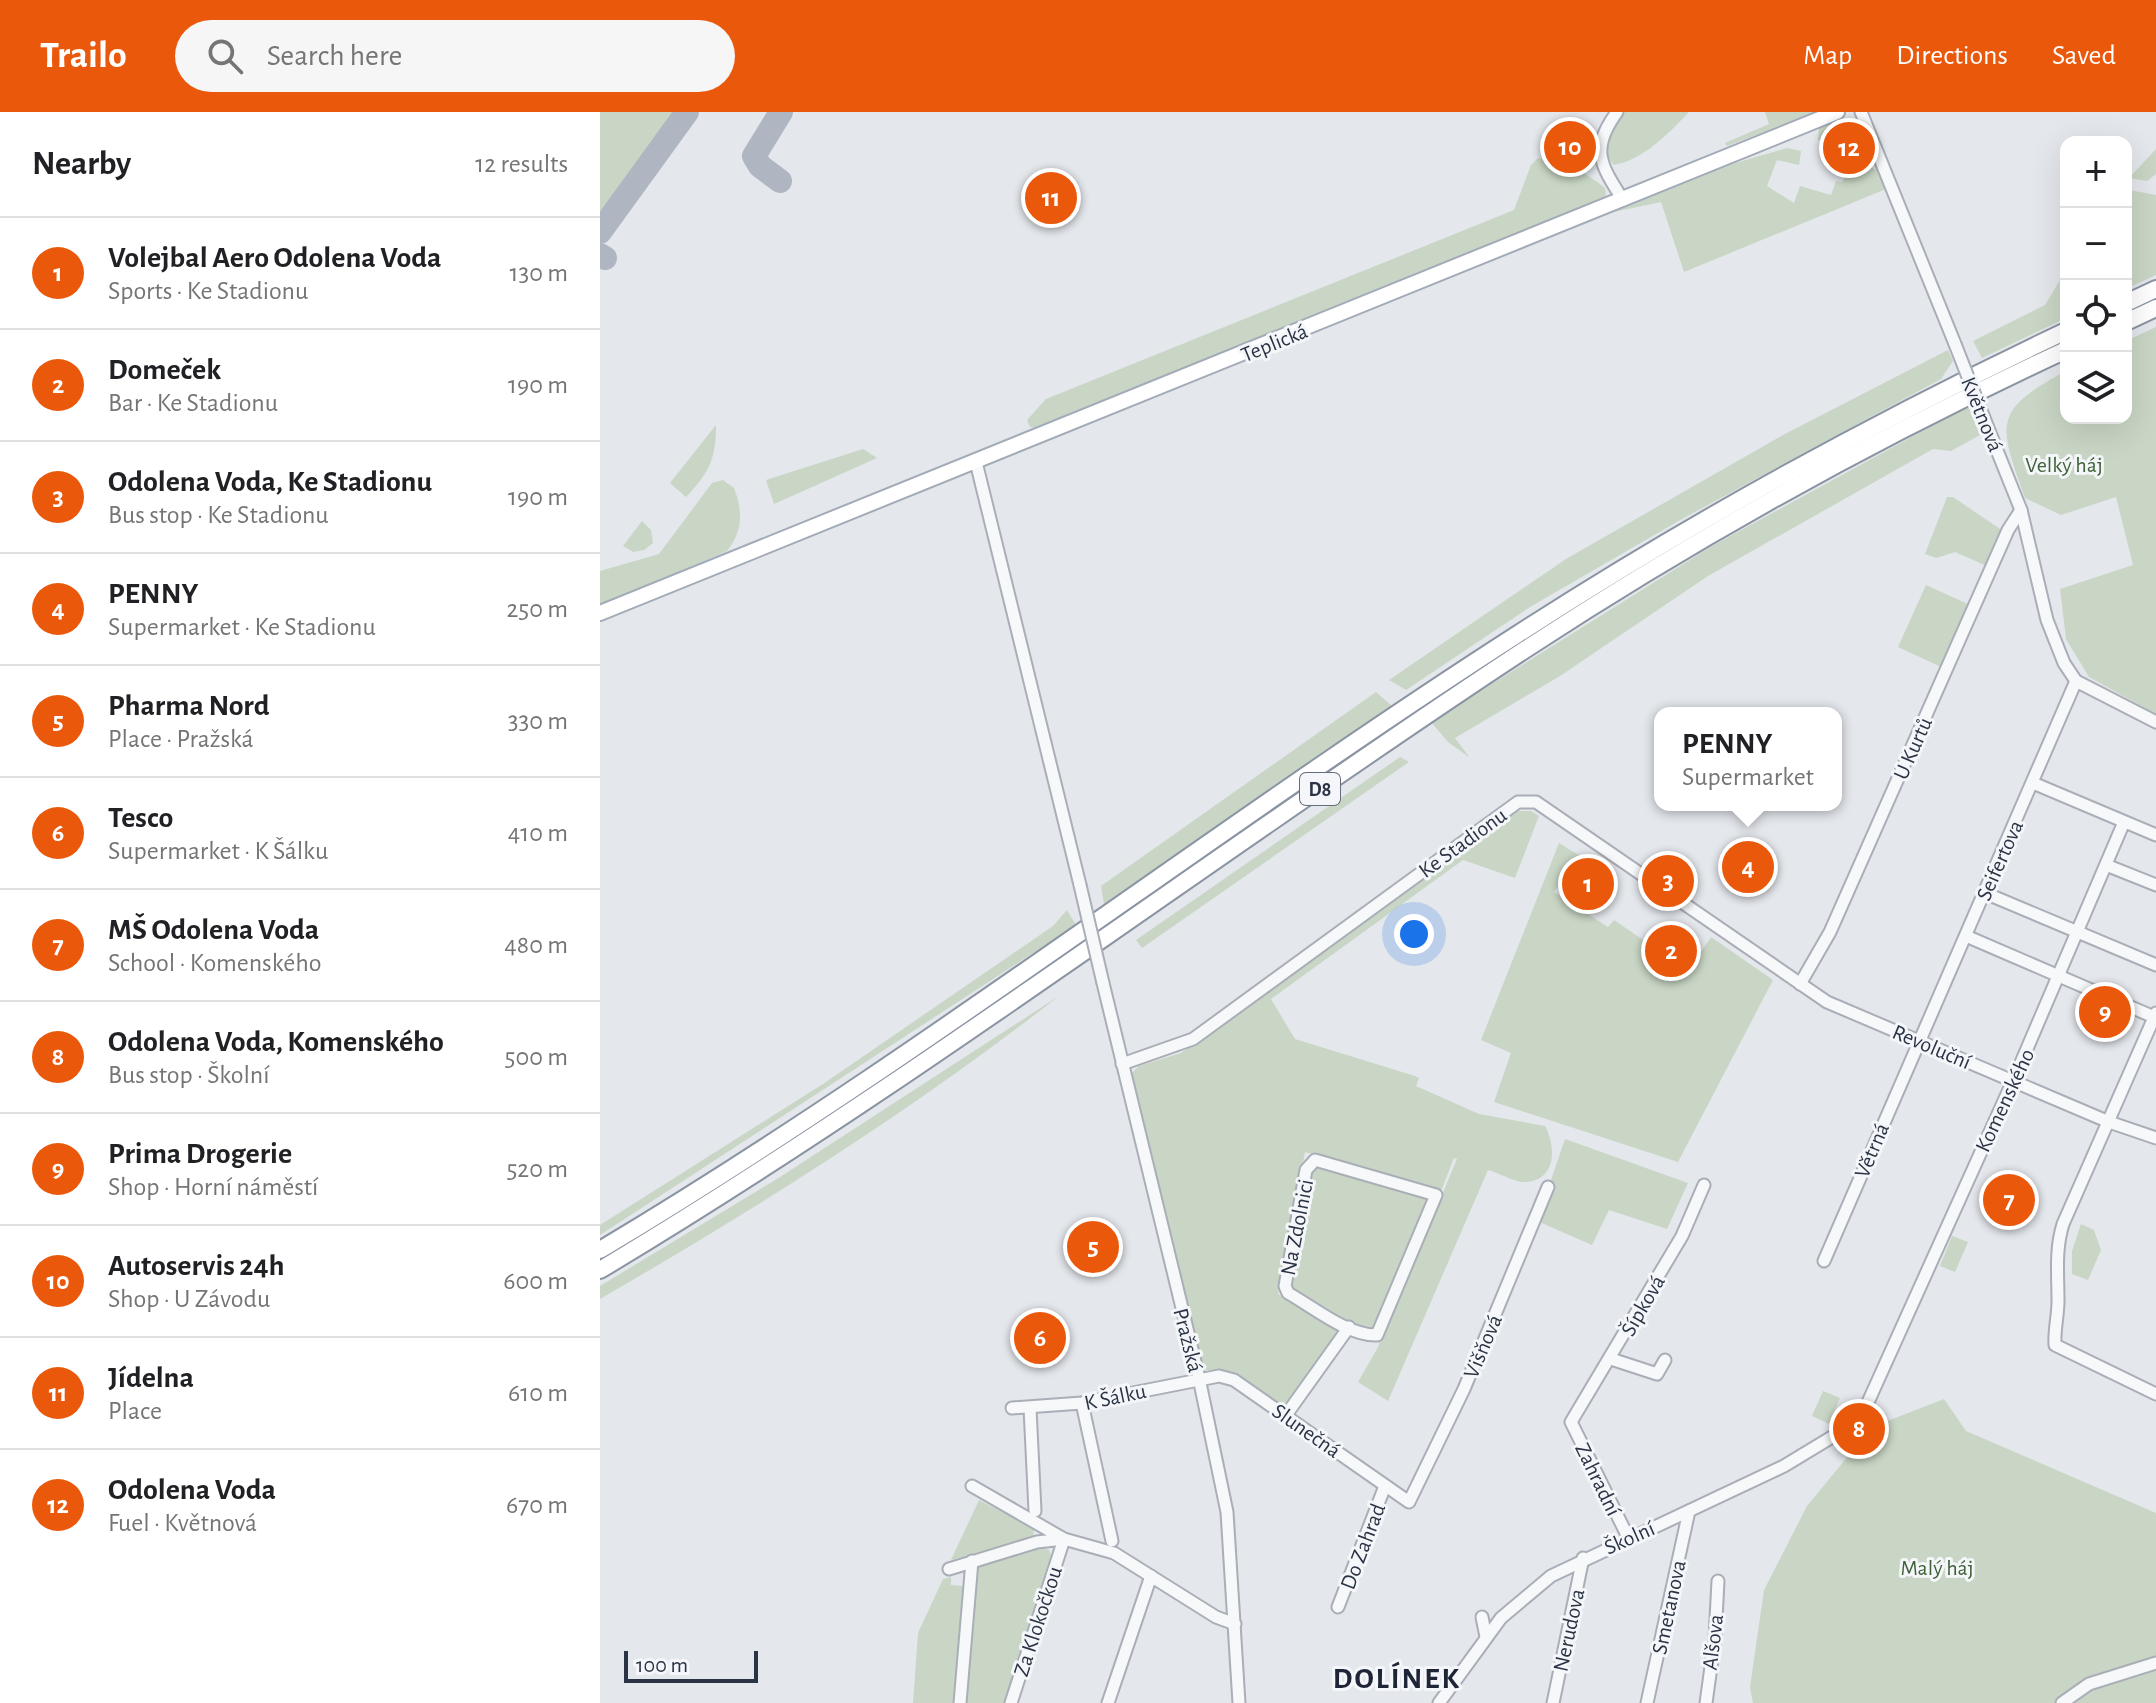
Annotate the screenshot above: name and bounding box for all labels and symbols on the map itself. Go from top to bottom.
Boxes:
pin: 10 [1544,117,1596,177]
pin: 12 [1823,118,1875,178]
pin: 11 [1025,168,1077,228]
street label: Teplická [1238,320,1311,366]
street label: Květnová [1957,374,2007,455]
park label: Velký háj [2025,454,2103,476]
street label: U Kurtů [1890,714,1936,783]
road number: D8 [1300,773,1340,805]
street label: Ke Stadionu [1415,804,1511,882]
street label: Seifertova [1973,817,2027,904]
pin: 4 [1722,837,1774,897]
pin: 3 [1642,851,1694,911]
pin: 1 [1562,854,1614,914]
your location [1394,914,1434,954]
pin: 2 [1645,921,1697,981]
pin: 9 [2079,982,2131,1042]
street label: Revoluční [1889,1021,1975,1074]
street label: Komenského [1971,1045,2038,1156]
street label: Větrná [1851,1120,1893,1181]
pin: 7 [1983,1170,2035,1230]
street label: Na Zdolnici [1277,1177,1317,1277]
pin: 5 [1067,1217,1119,1277]
street label: Šípková [1616,1271,1669,1340]
street label: Pražská [1169,1306,1207,1375]
pin: 6 [1014,1308,1066,1368]
street label: Višňová [1460,1311,1506,1381]
street label: K Šálku [1082,1379,1148,1414]
street label: Slunečná [1268,1399,1345,1462]
pin: 8 [1833,1399,1885,1459]
street label: Zahradní [1571,1440,1625,1520]
street label: Do Zahrad [1337,1500,1389,1592]
street label: Školní [1600,1516,1659,1559]
park label: Malý háj [1900,1557,1974,1579]
street label: Smetanova [1648,1558,1690,1656]
street label: Za Klokočkou [1010,1564,1066,1679]
street label: Nerudova [1549,1587,1588,1674]
street label: Alšova [1699,1613,1727,1671]
scale bar [624,1647,758,1683]
district label: DOLÍNEK [1333,1661,1461,1694]

